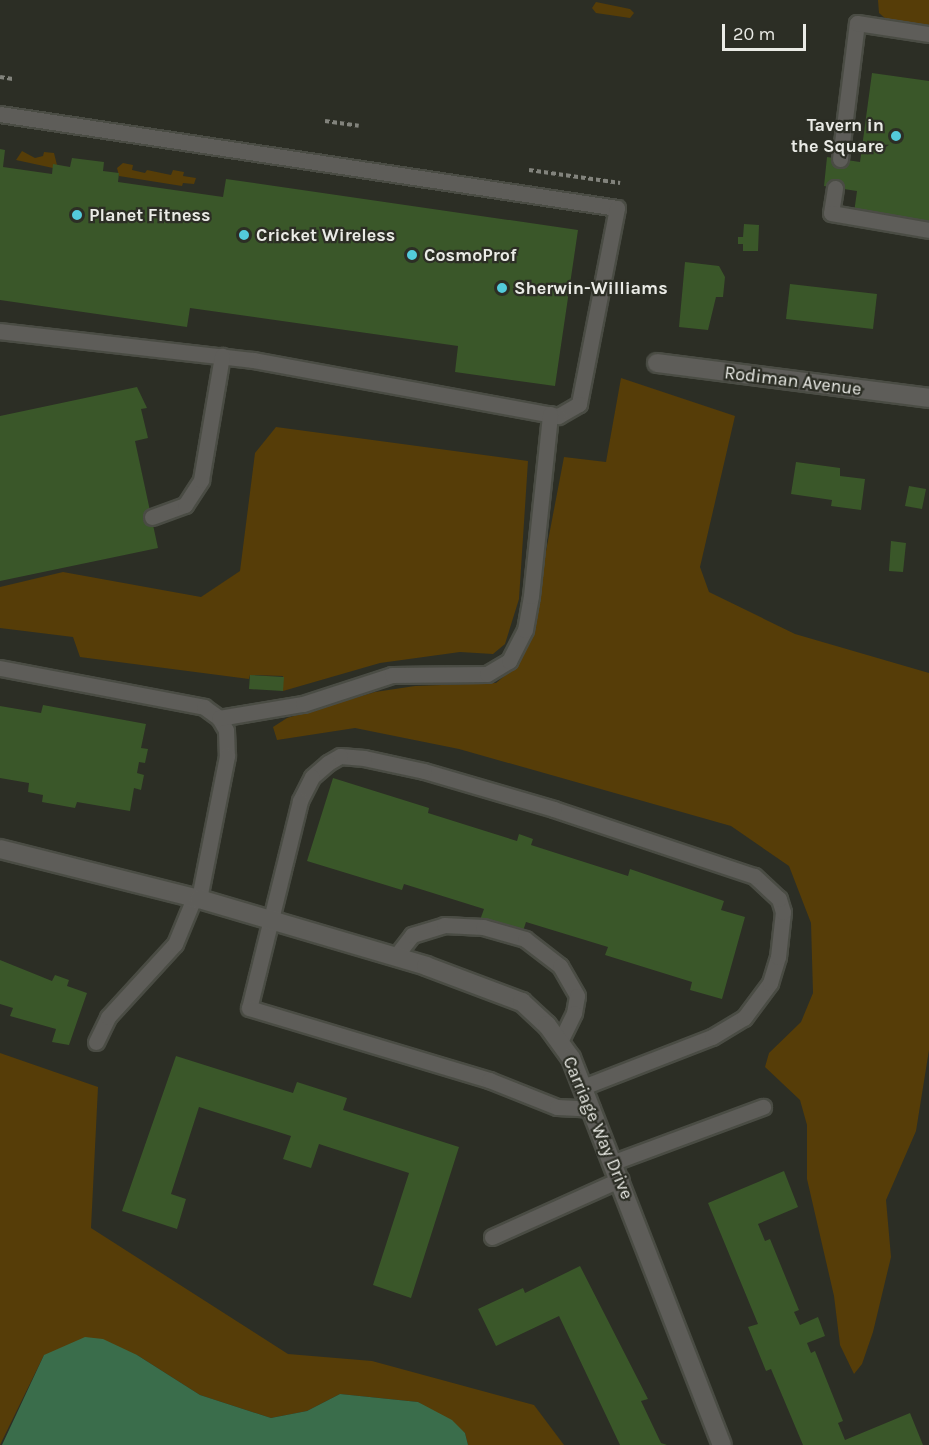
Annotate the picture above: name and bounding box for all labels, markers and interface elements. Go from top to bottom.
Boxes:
scale bar [725,12,809,50]
text: 20 m [733,23,775,45]
place label: Tavern in the Square [791,115,884,158]
marker: Tavern in the Square [889,129,903,143]
place label: Planet Fitness [89,204,210,226]
marker: Planet Fitness [70,208,84,222]
place label: Cricket Wireless [256,224,395,246]
marker: Cricket Wireless [237,228,251,242]
place label: CosmoProf [424,244,517,266]
marker: CosmoProf [405,248,419,262]
place label: Sherwin-Williams [514,277,668,299]
marker: Sherwin-Williams [495,281,509,295]
street label: Rodiman Avenue [723,362,863,400]
street label: Carriage Way Drive [558,1053,638,1203]

